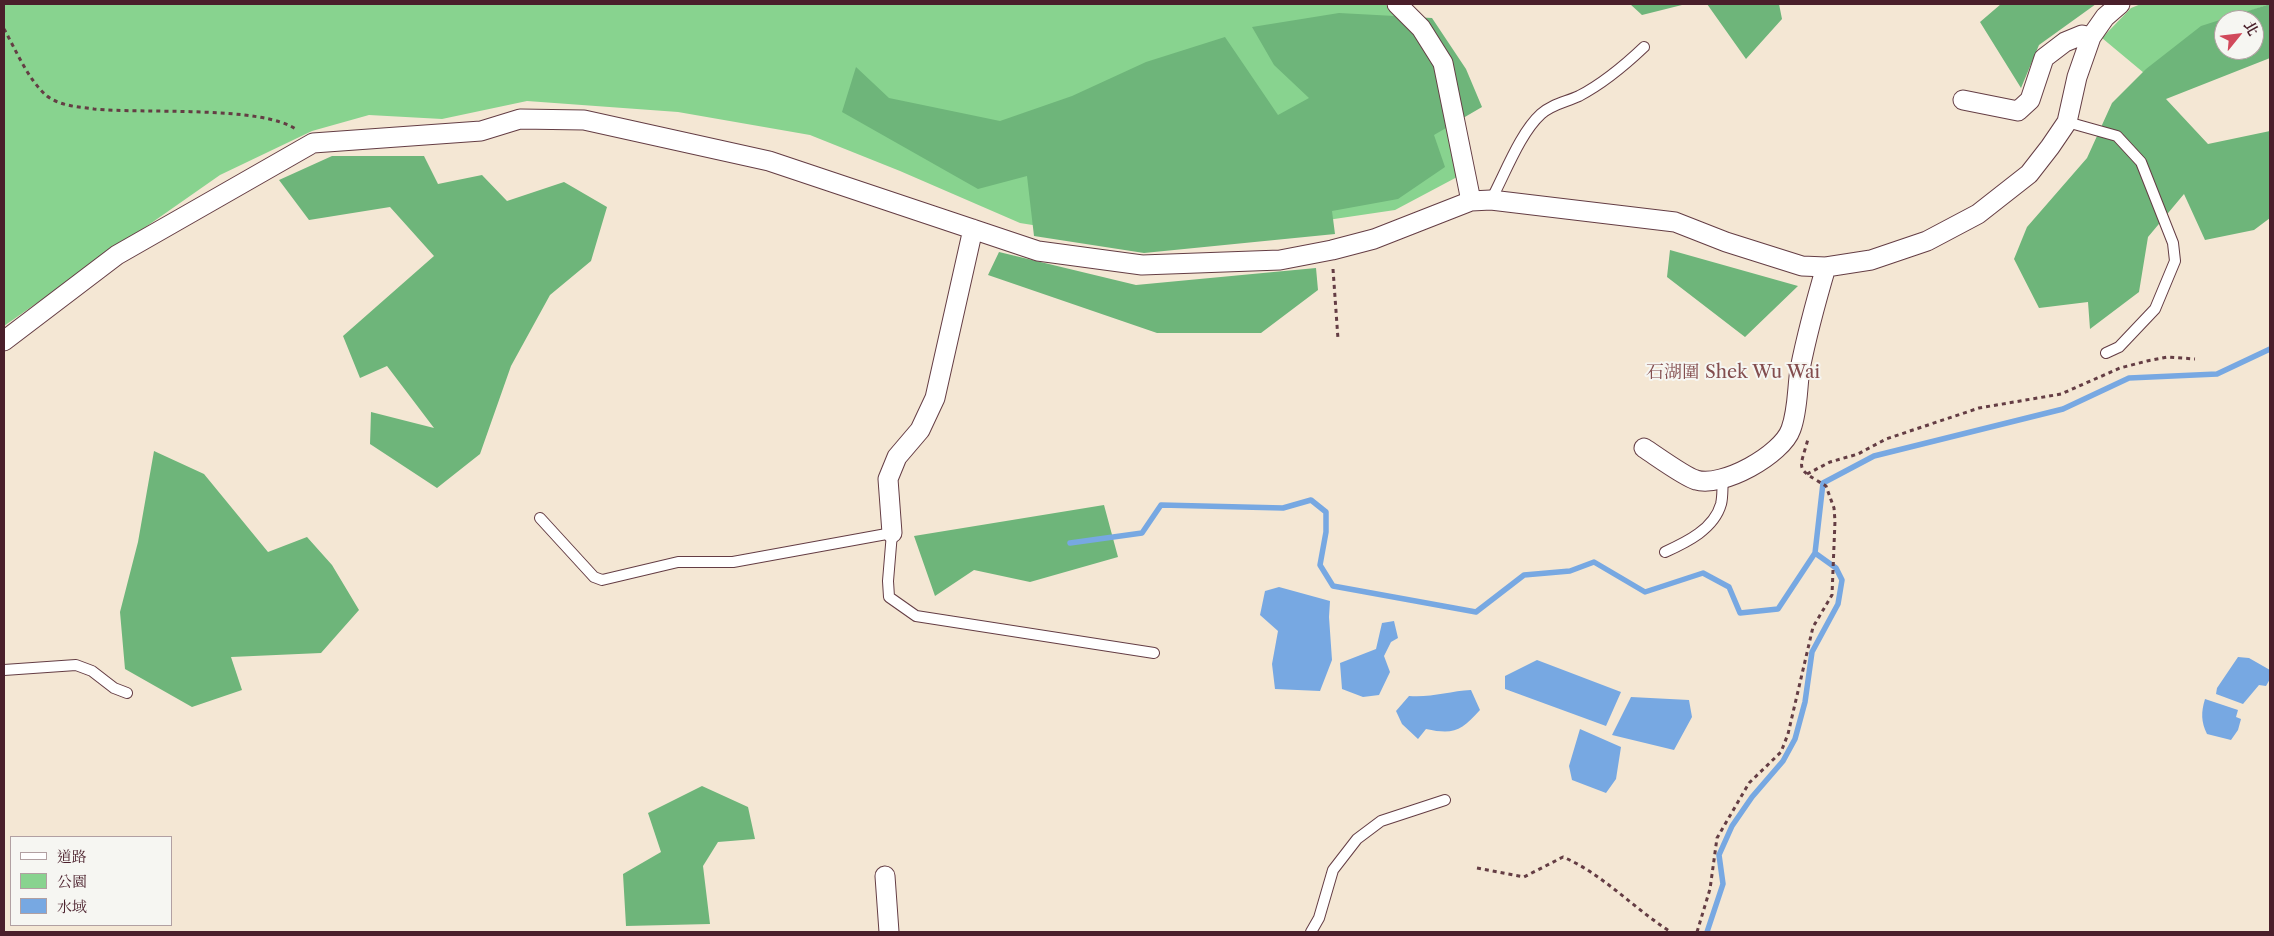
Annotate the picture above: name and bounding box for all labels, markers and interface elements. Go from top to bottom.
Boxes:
north arrow [2214,10,2264,60]
text: 北 [2240,18,2263,39]
district label: 石湖圍 Shek Wu Wai [1646,362,1820,384]
legend [10,836,172,926]
text: 道路 [57,847,87,866]
text: 公園 [57,872,87,891]
text: 水域 [57,897,87,916]

